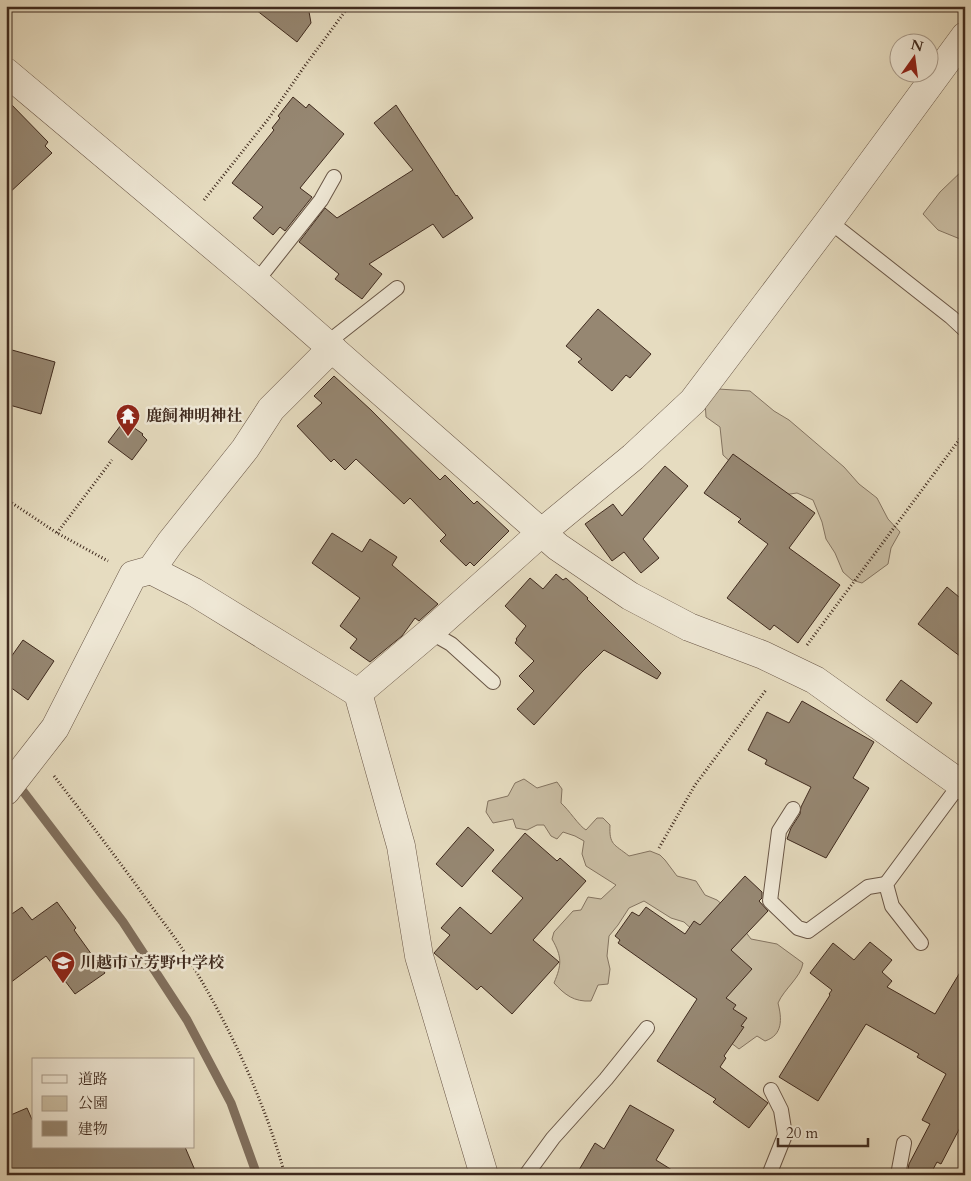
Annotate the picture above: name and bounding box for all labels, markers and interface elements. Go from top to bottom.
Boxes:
north arrow [888,32,938,82]
text: N [909,35,925,57]
temple icon: 鹿飼神明神社 [115,403,141,437]
place label: 鹿飼神明神社 [146,405,242,427]
school or university icon: 川越市立芳野中学校 [50,950,76,984]
place label: 川越市立芳野中学校 [80,952,225,974]
legend [32,1058,195,1148]
text: 道路 [78,1069,108,1089]
text: 公園 [78,1093,108,1113]
scale bar [778,1116,868,1148]
text: 建物 [78,1119,108,1139]
text: 20 m [786,1123,818,1143]

